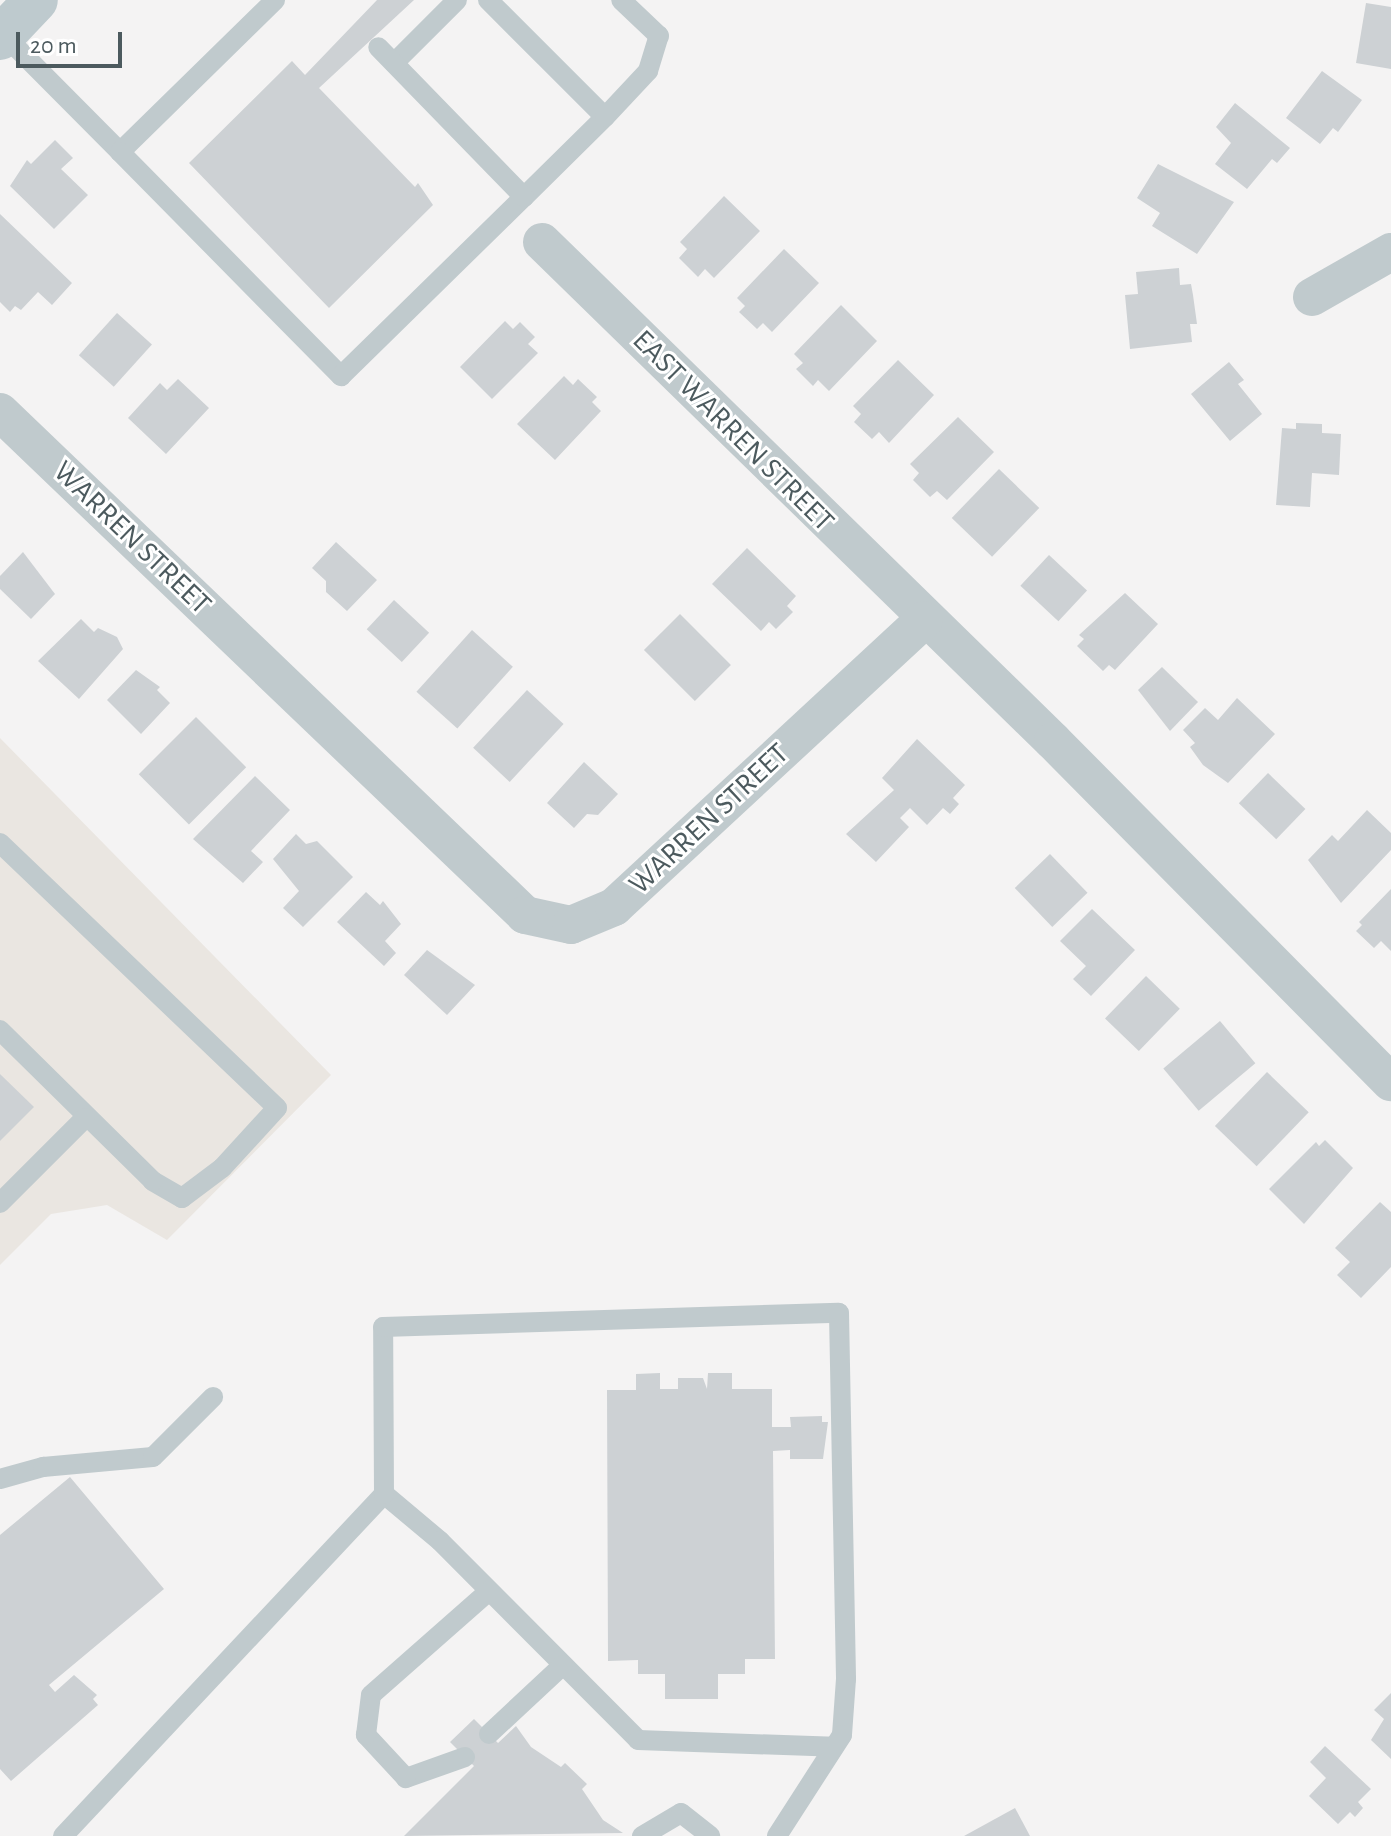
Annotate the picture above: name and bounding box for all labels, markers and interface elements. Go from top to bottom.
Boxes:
scale bar [20,16,126,66]
text: 20 m [30,34,77,58]
street label: EAST WARREN STREET [625,323,841,539]
street label: WARREN STREET [46,454,218,622]
street label: WARREN STREET [622,736,796,902]

